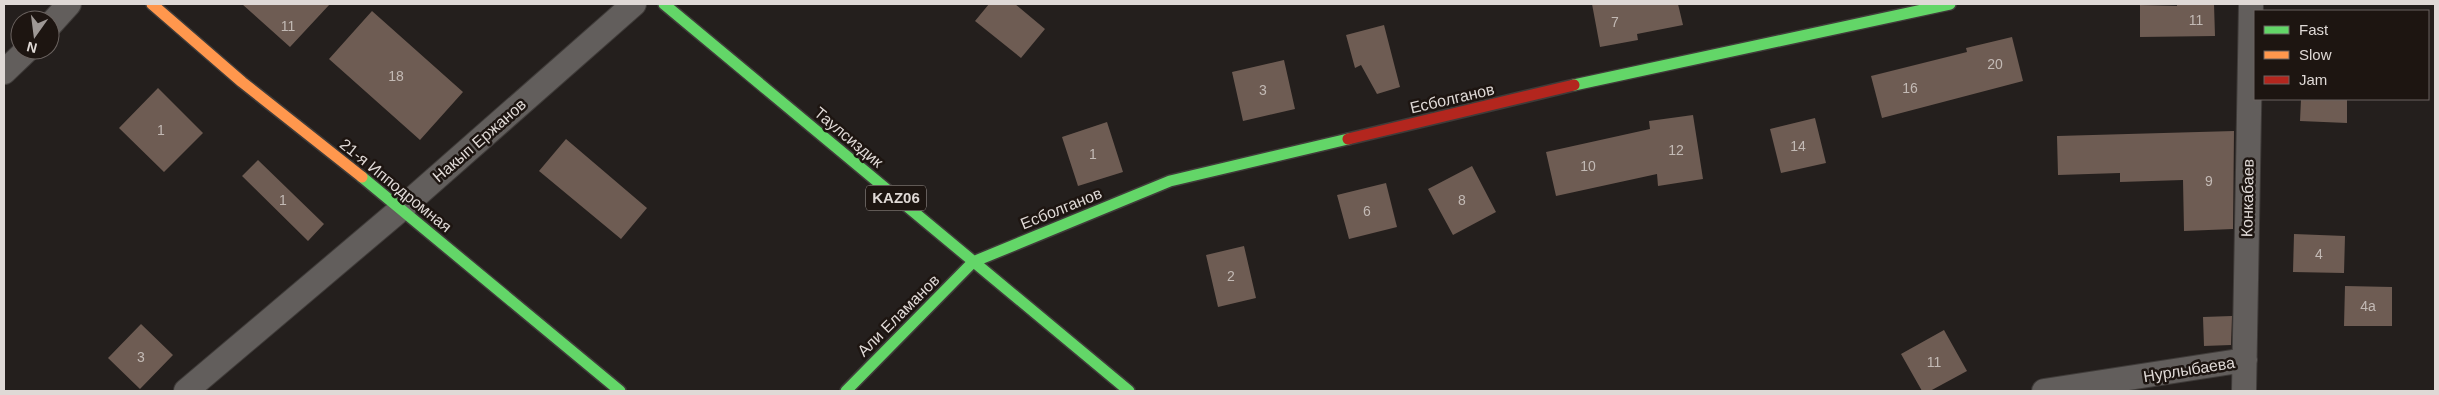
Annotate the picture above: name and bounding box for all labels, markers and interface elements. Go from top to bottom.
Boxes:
north arrow [10,10,60,60]
legend [2254,10,2429,100]
house number: 11 [2189,12,2203,28]
house number: 7 [1611,14,1619,30]
house number: 11 [281,18,295,34]
text: Fast [2299,21,2329,38]
text: N [25,39,39,57]
text: Slow [2299,46,2332,63]
house number: 20 [1987,56,2003,72]
house number: 18 [388,68,404,84]
text: Jam [2299,71,2327,88]
house number: 16 [1902,80,1918,96]
street label: Есболганов [1408,81,1496,116]
house number: 3 [1259,82,1267,98]
street label: Накып Ержанов [429,95,529,185]
street label: Таулсиздик [811,104,887,172]
house number: 1 [157,122,165,138]
street label: 21-я Ипподромная [337,135,455,235]
house number: 14 [1790,138,1806,154]
house number: 12 [1668,142,1684,158]
house number: 1 [1089,146,1097,162]
house number: 10 [1580,158,1596,174]
street label: Конкабаев [2238,159,2257,237]
house number: 9 [2205,173,2213,189]
street label: Есболганов [1018,184,1104,232]
road number: KAZ06 [866,186,926,210]
house number: 1 [279,192,287,208]
house number: 8 [1458,192,1466,208]
house number: 6 [1363,203,1371,219]
house number: 4 [2315,246,2323,262]
house number: 2 [1227,268,1235,284]
street label: Али Еламанов [854,271,943,360]
house number: 4а [2360,298,2376,314]
house number: 3 [137,349,145,365]
house number: 11 [1927,354,1941,370]
street label: Нурлыбаева [2142,354,2236,385]

